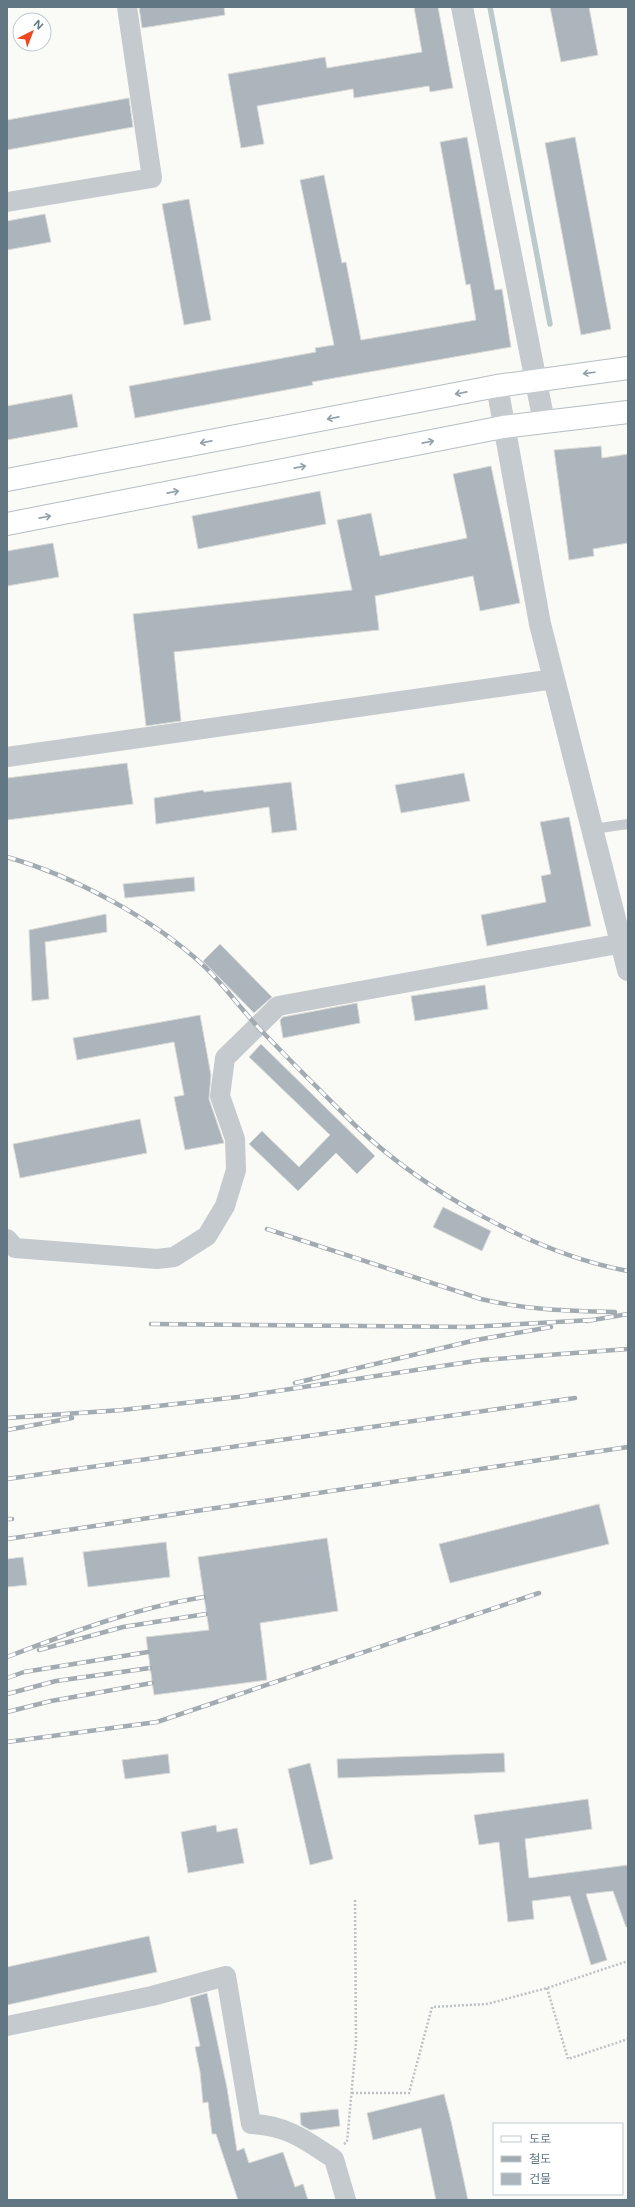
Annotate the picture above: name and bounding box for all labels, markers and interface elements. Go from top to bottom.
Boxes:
north arrow [12,12,52,52]
text: N [31,17,46,33]
one-way arrow [583,369,596,377]
one-way arrow [455,389,468,397]
one-way arrow [327,414,340,422]
one-way arrow [199,438,212,446]
one-way arrow [421,438,434,446]
one-way arrow [294,463,307,471]
one-way arrow [166,488,179,496]
one-way arrow [38,513,51,521]
legend [493,2123,623,2195]
text: 도로 [529,2132,551,2146]
text: 철도 [529,2152,551,2166]
text: 건물 [529,2172,551,2186]

